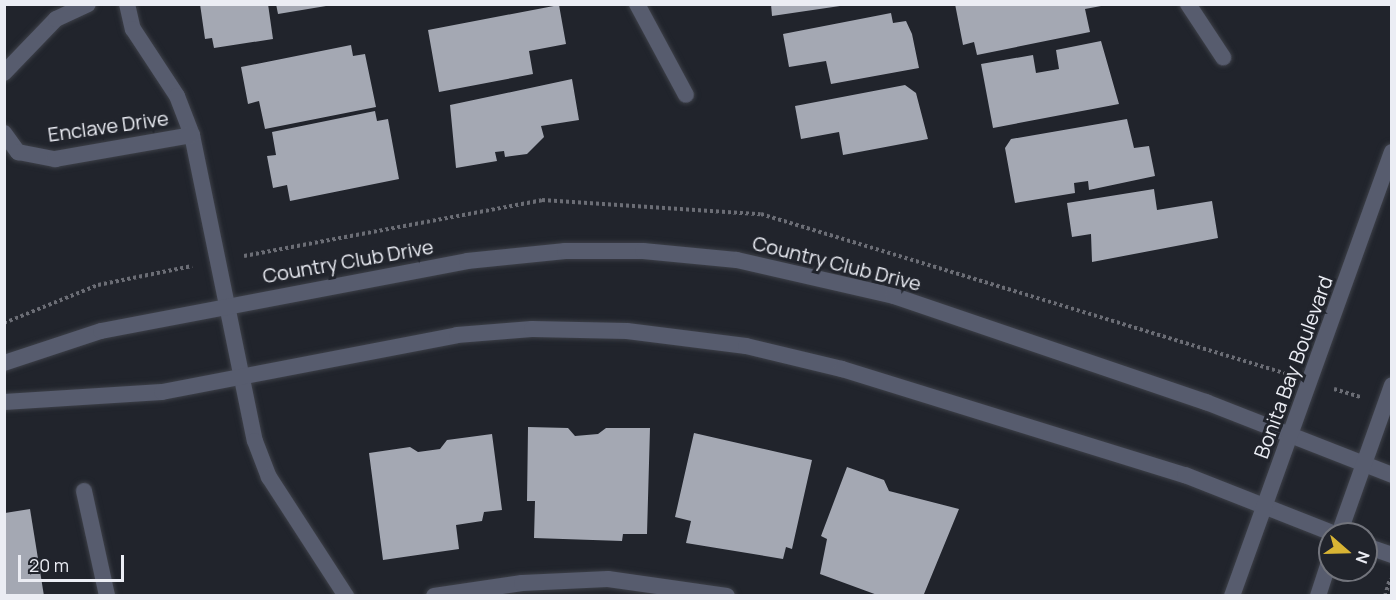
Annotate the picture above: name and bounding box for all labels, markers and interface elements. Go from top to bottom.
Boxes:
street label: Enclave Drive [46,106,170,146]
street label: Country Club Drive [750,230,924,296]
street label: Country Club Drive [261,234,435,288]
street label: Bonita Bay Boulevard [1249,272,1337,462]
north arrow [1318,522,1378,582]
scale bar [21,543,128,581]
text: N [1351,548,1375,567]
text: 20 m [29,553,69,577]

